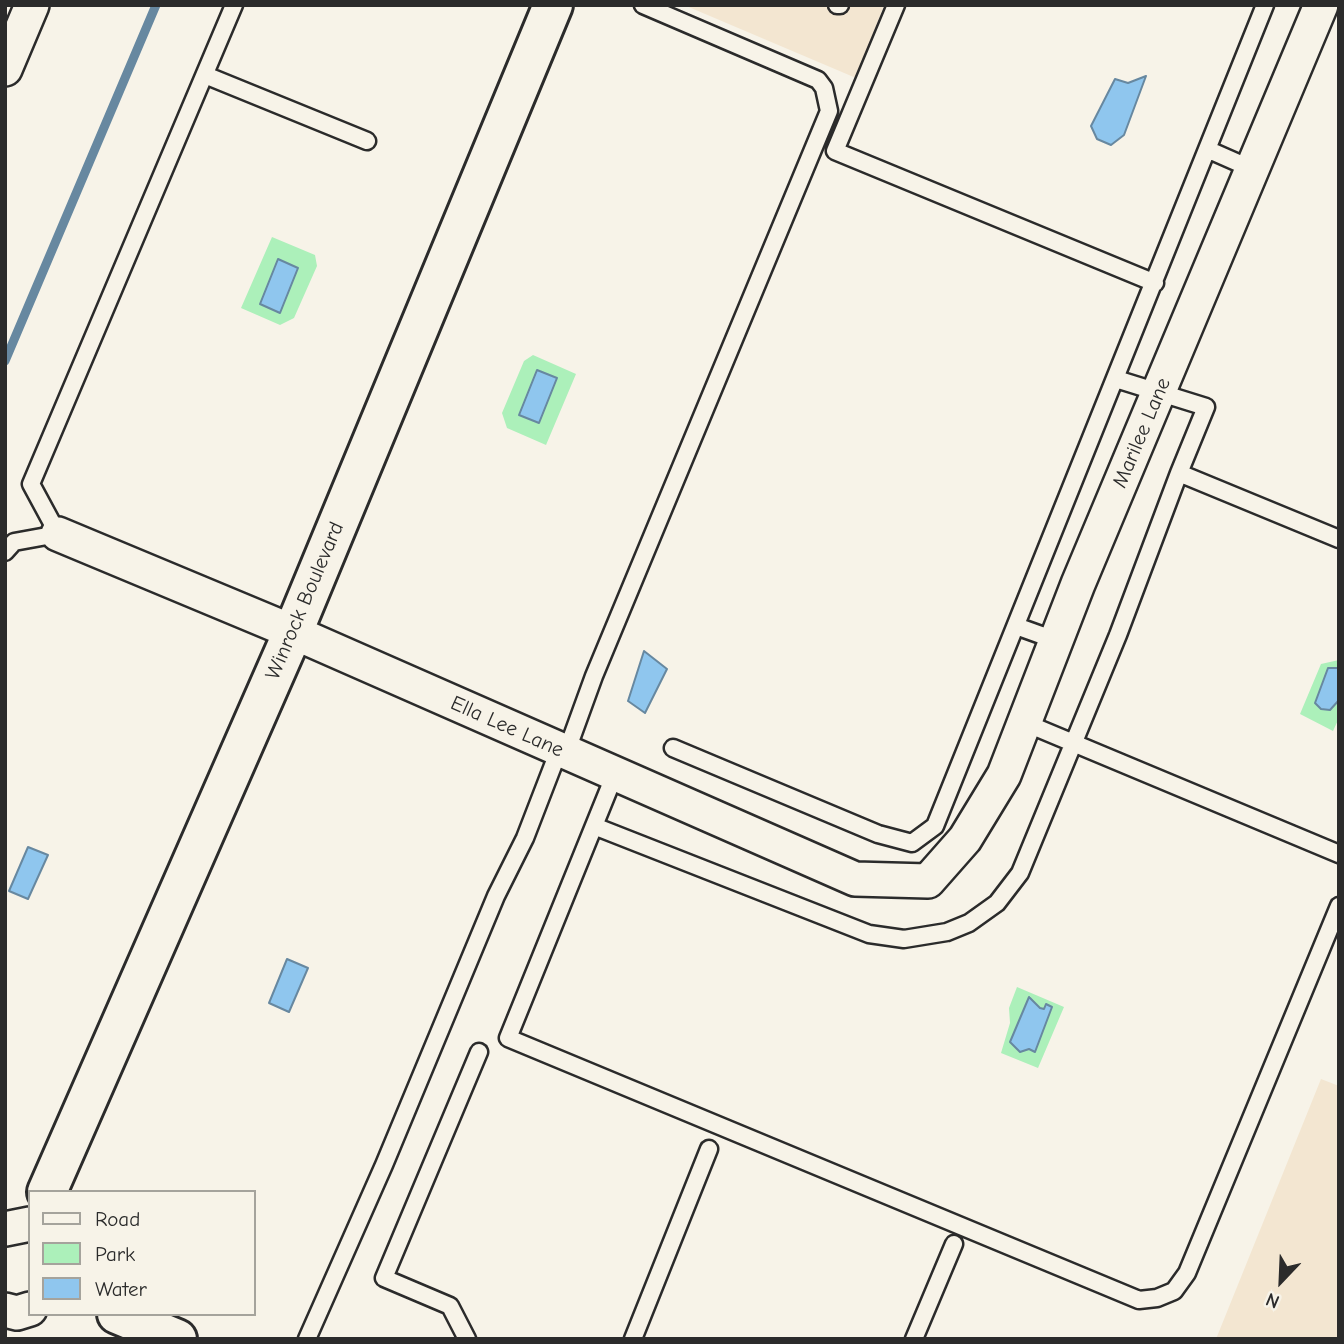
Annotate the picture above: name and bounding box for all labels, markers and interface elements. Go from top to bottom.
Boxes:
street label: Marilee Lane [1107,374,1177,492]
street label: Winrock Boulevard [260,518,350,684]
street label: Ella Lee Lane [447,691,567,763]
legend [28,1190,256,1316]
text: Road [95,1207,140,1231]
text: Park [95,1242,135,1266]
north arrow [1246,1246,1316,1316]
text: Water [95,1277,147,1301]
text: N [1263,1288,1283,1313]

